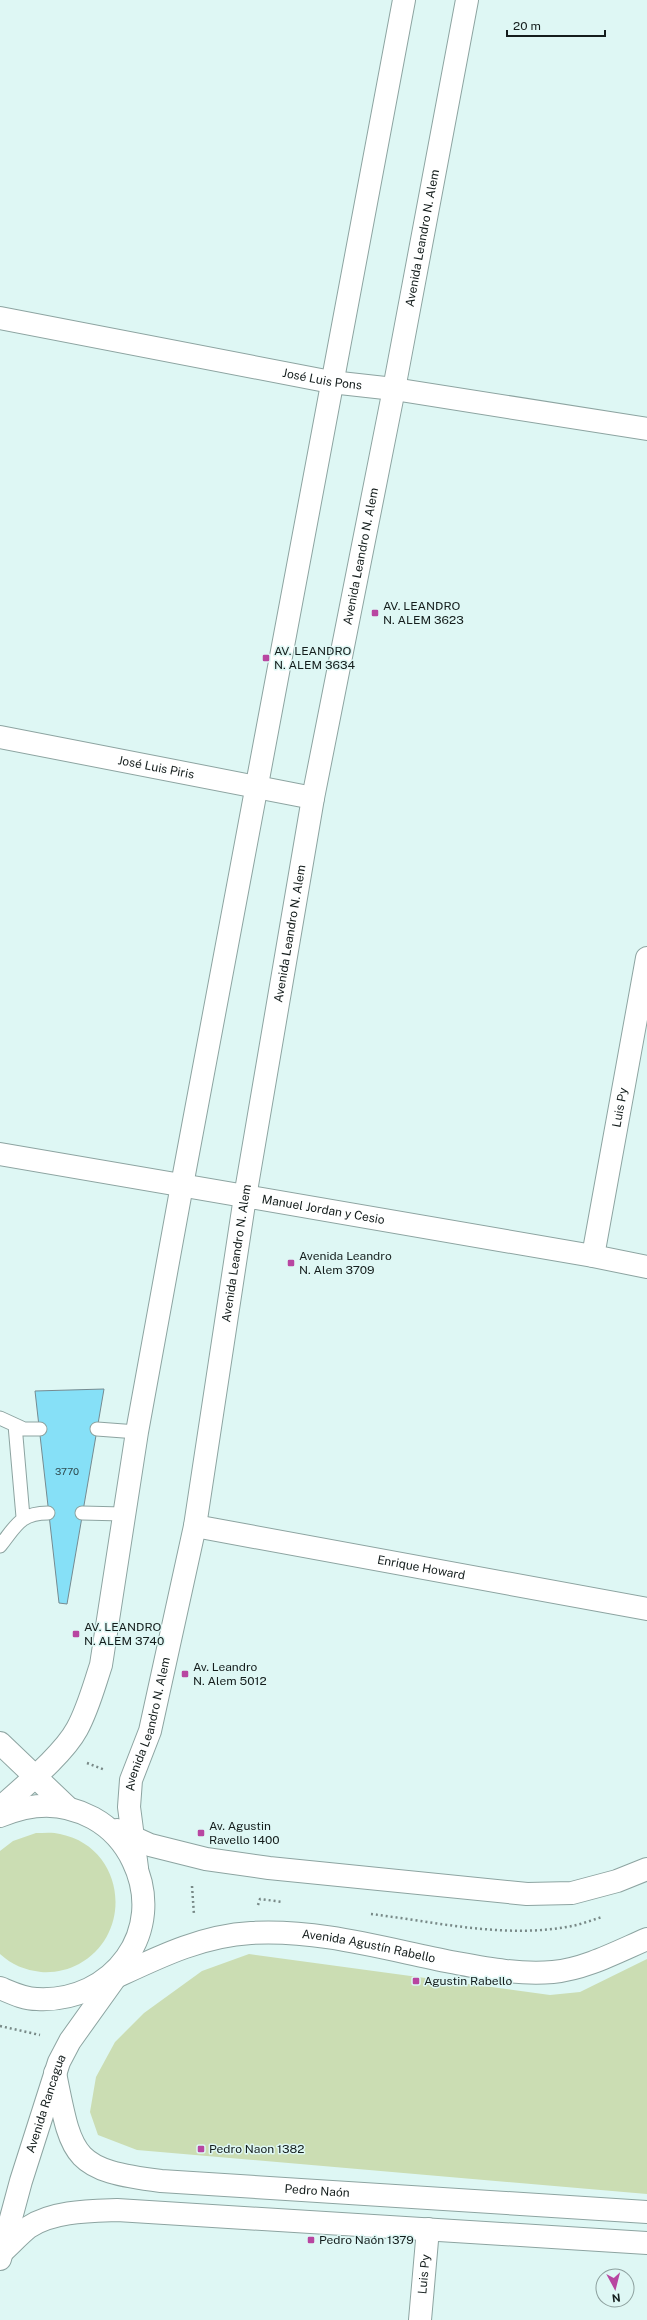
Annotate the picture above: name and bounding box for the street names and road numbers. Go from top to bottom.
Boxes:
street label: Avenida Leandro N. Alem [403,168,442,308]
street label: José Luis Pons [281,366,363,392]
street label: Avenida Leandro N. Alem [340,487,381,626]
street label: José Luis Piris [117,753,195,782]
street label: Avenida Leandro N. Alem [271,864,308,1003]
street label: Luis Py [609,1086,631,1128]
street label: Avenida Leandro N. Alem [219,1183,254,1323]
street label: Manuel Jordan y Cesio [261,1192,386,1227]
street label: Enrique Howard [376,1553,466,1582]
street label: Avenida Leandro N. Alem [123,1656,173,1792]
street label: Avenida Agustín Rabello [301,1927,437,1966]
street label: Avenida Rancagua [23,2052,69,2155]
street label: Pedro Naón [284,2182,350,2200]
street label: Luis Py [415,2253,433,2295]

